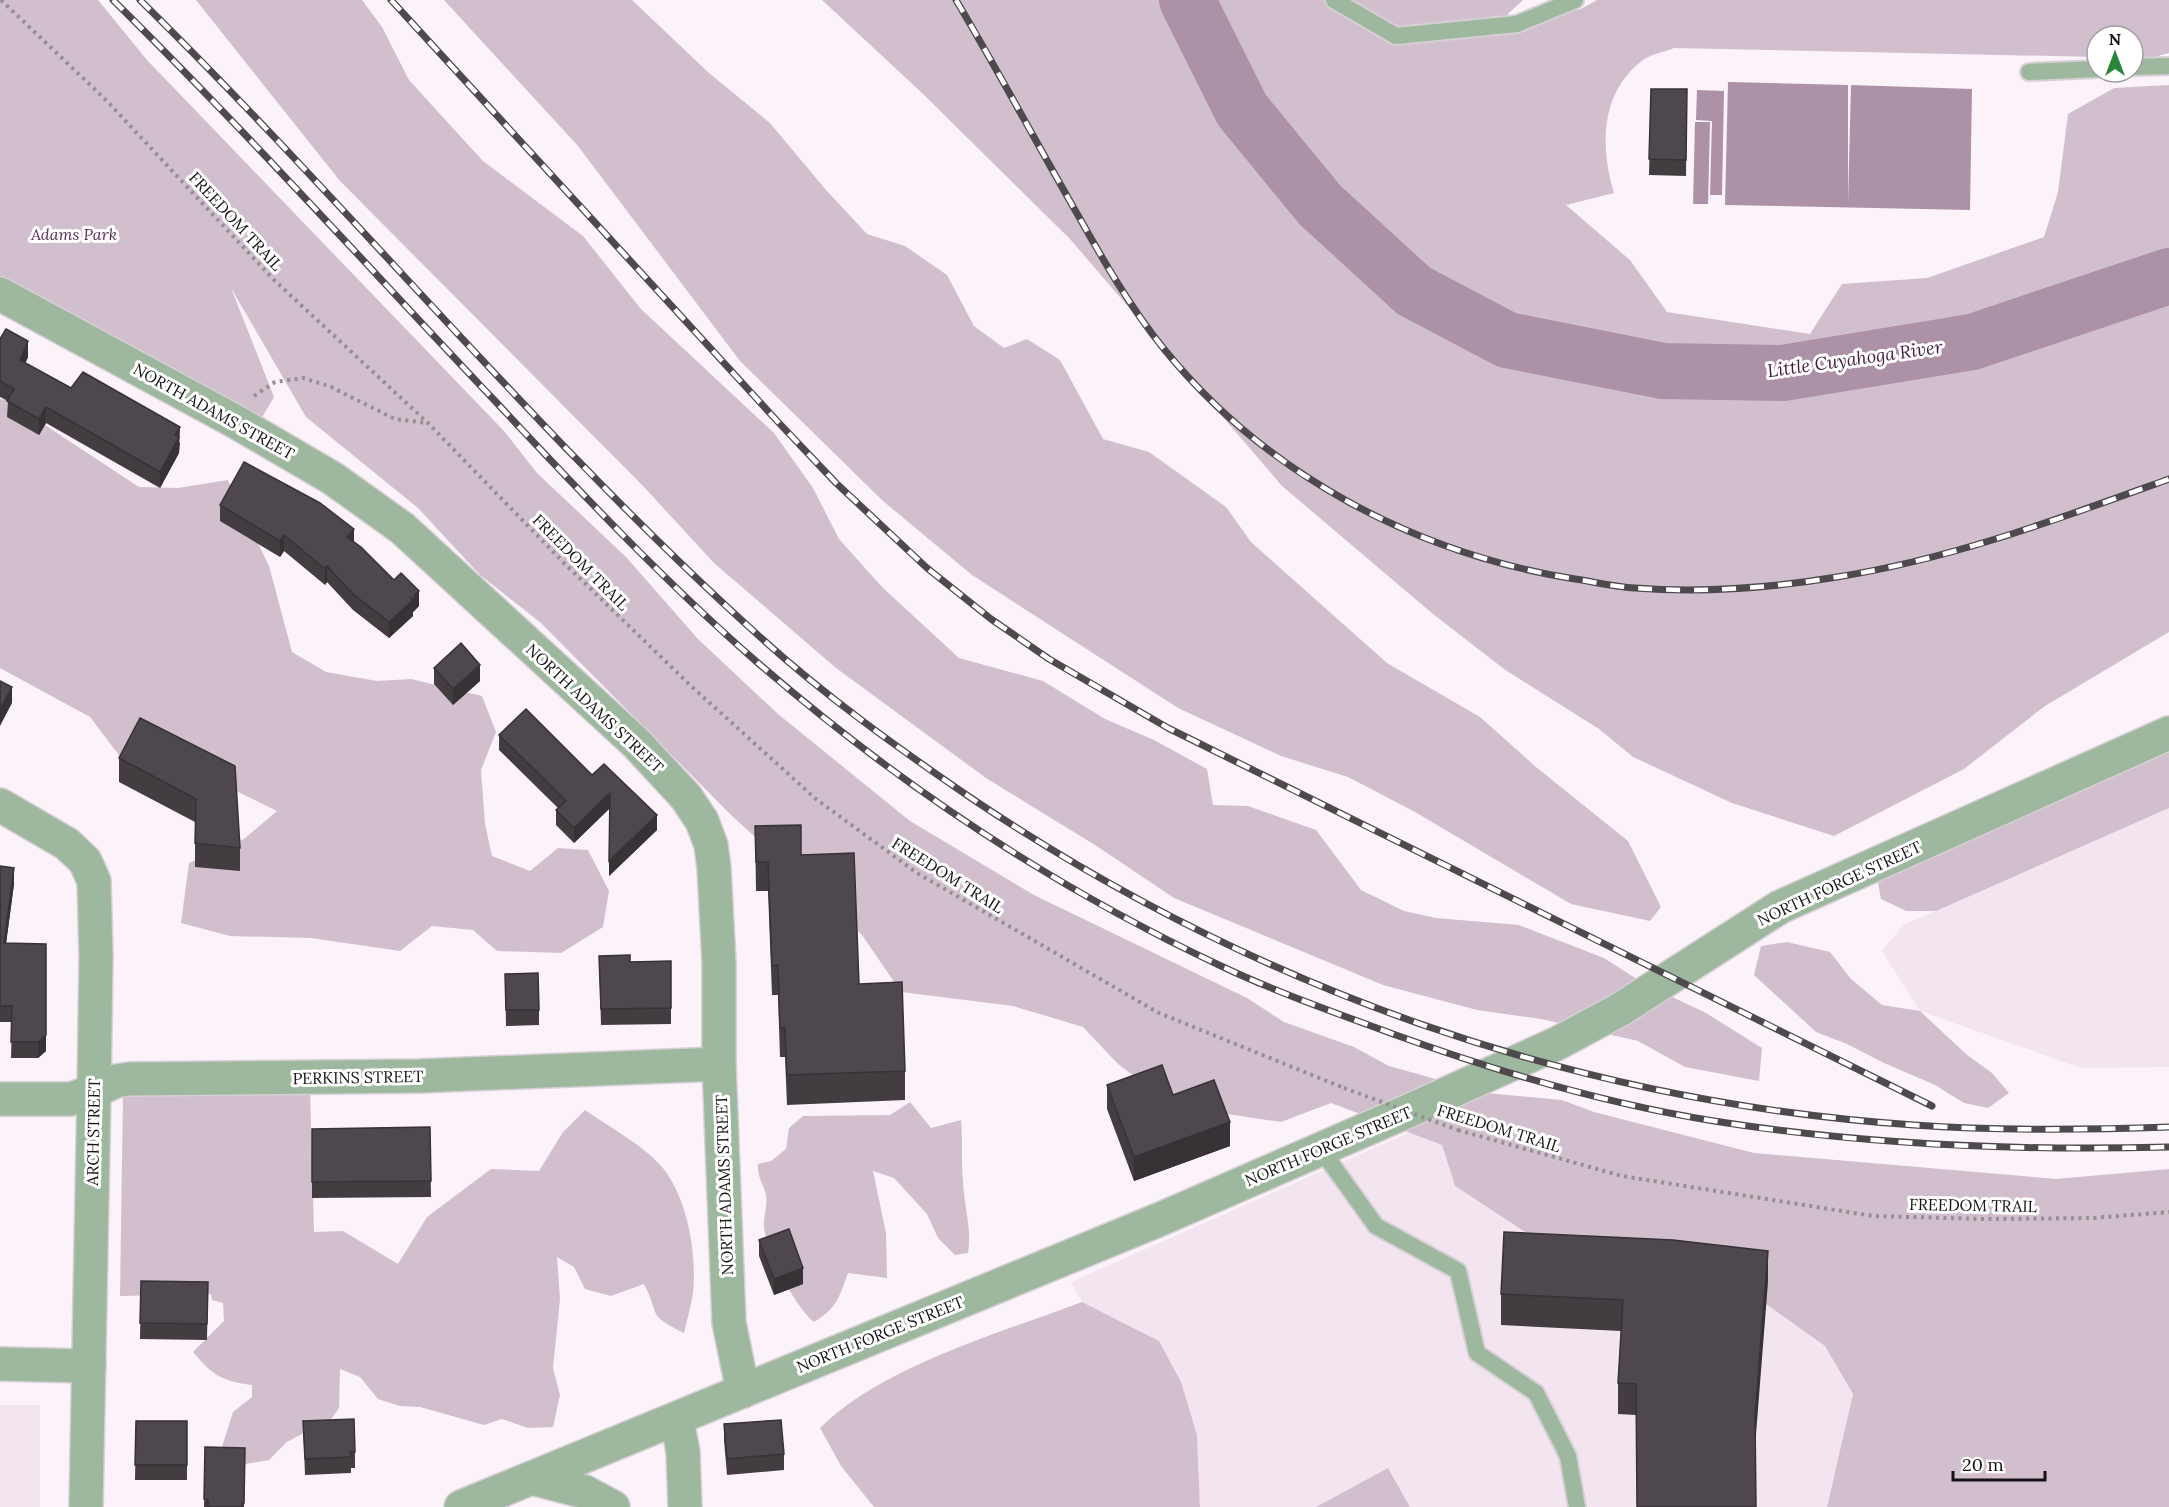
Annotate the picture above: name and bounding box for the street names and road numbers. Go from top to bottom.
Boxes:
street label: FREEDOM TRAIL [185,167,287,275]
street label: NORTH ADAMS STREET [130,358,298,464]
street label: FREEDOM TRAIL [529,510,633,614]
street label: NORTH ADAMS STREET [522,639,668,777]
street label: FREEDOM TRAIL [888,833,1008,917]
street label: NORTH FORGE STREET [1754,836,1924,930]
street label: PERKINS STREET [292,1066,424,1088]
street label: ARCH STREET [82,1078,104,1187]
street label: NORTH ADAMS STREET [711,1094,737,1276]
street label: FREEDOM TRAIL [1435,1100,1563,1156]
street label: NORTH FORGE STREET [1242,1102,1414,1190]
street label: FREEDOM TRAIL [1909,1194,2037,1216]
street label: NORTH FORGE STREET [793,1291,967,1377]

